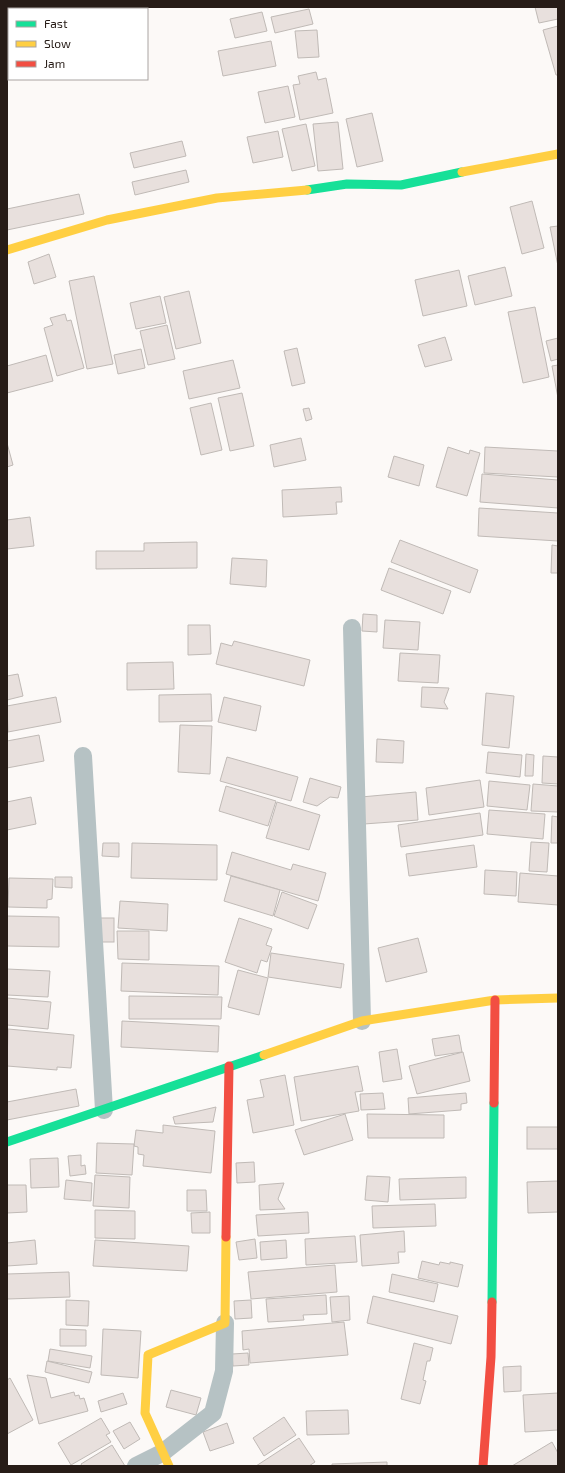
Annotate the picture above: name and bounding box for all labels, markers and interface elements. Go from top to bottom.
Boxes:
legend [8,8,148,80]
text: Fast [44,16,68,30]
text: Slow [44,36,71,50]
text: Jam [44,56,65,70]

